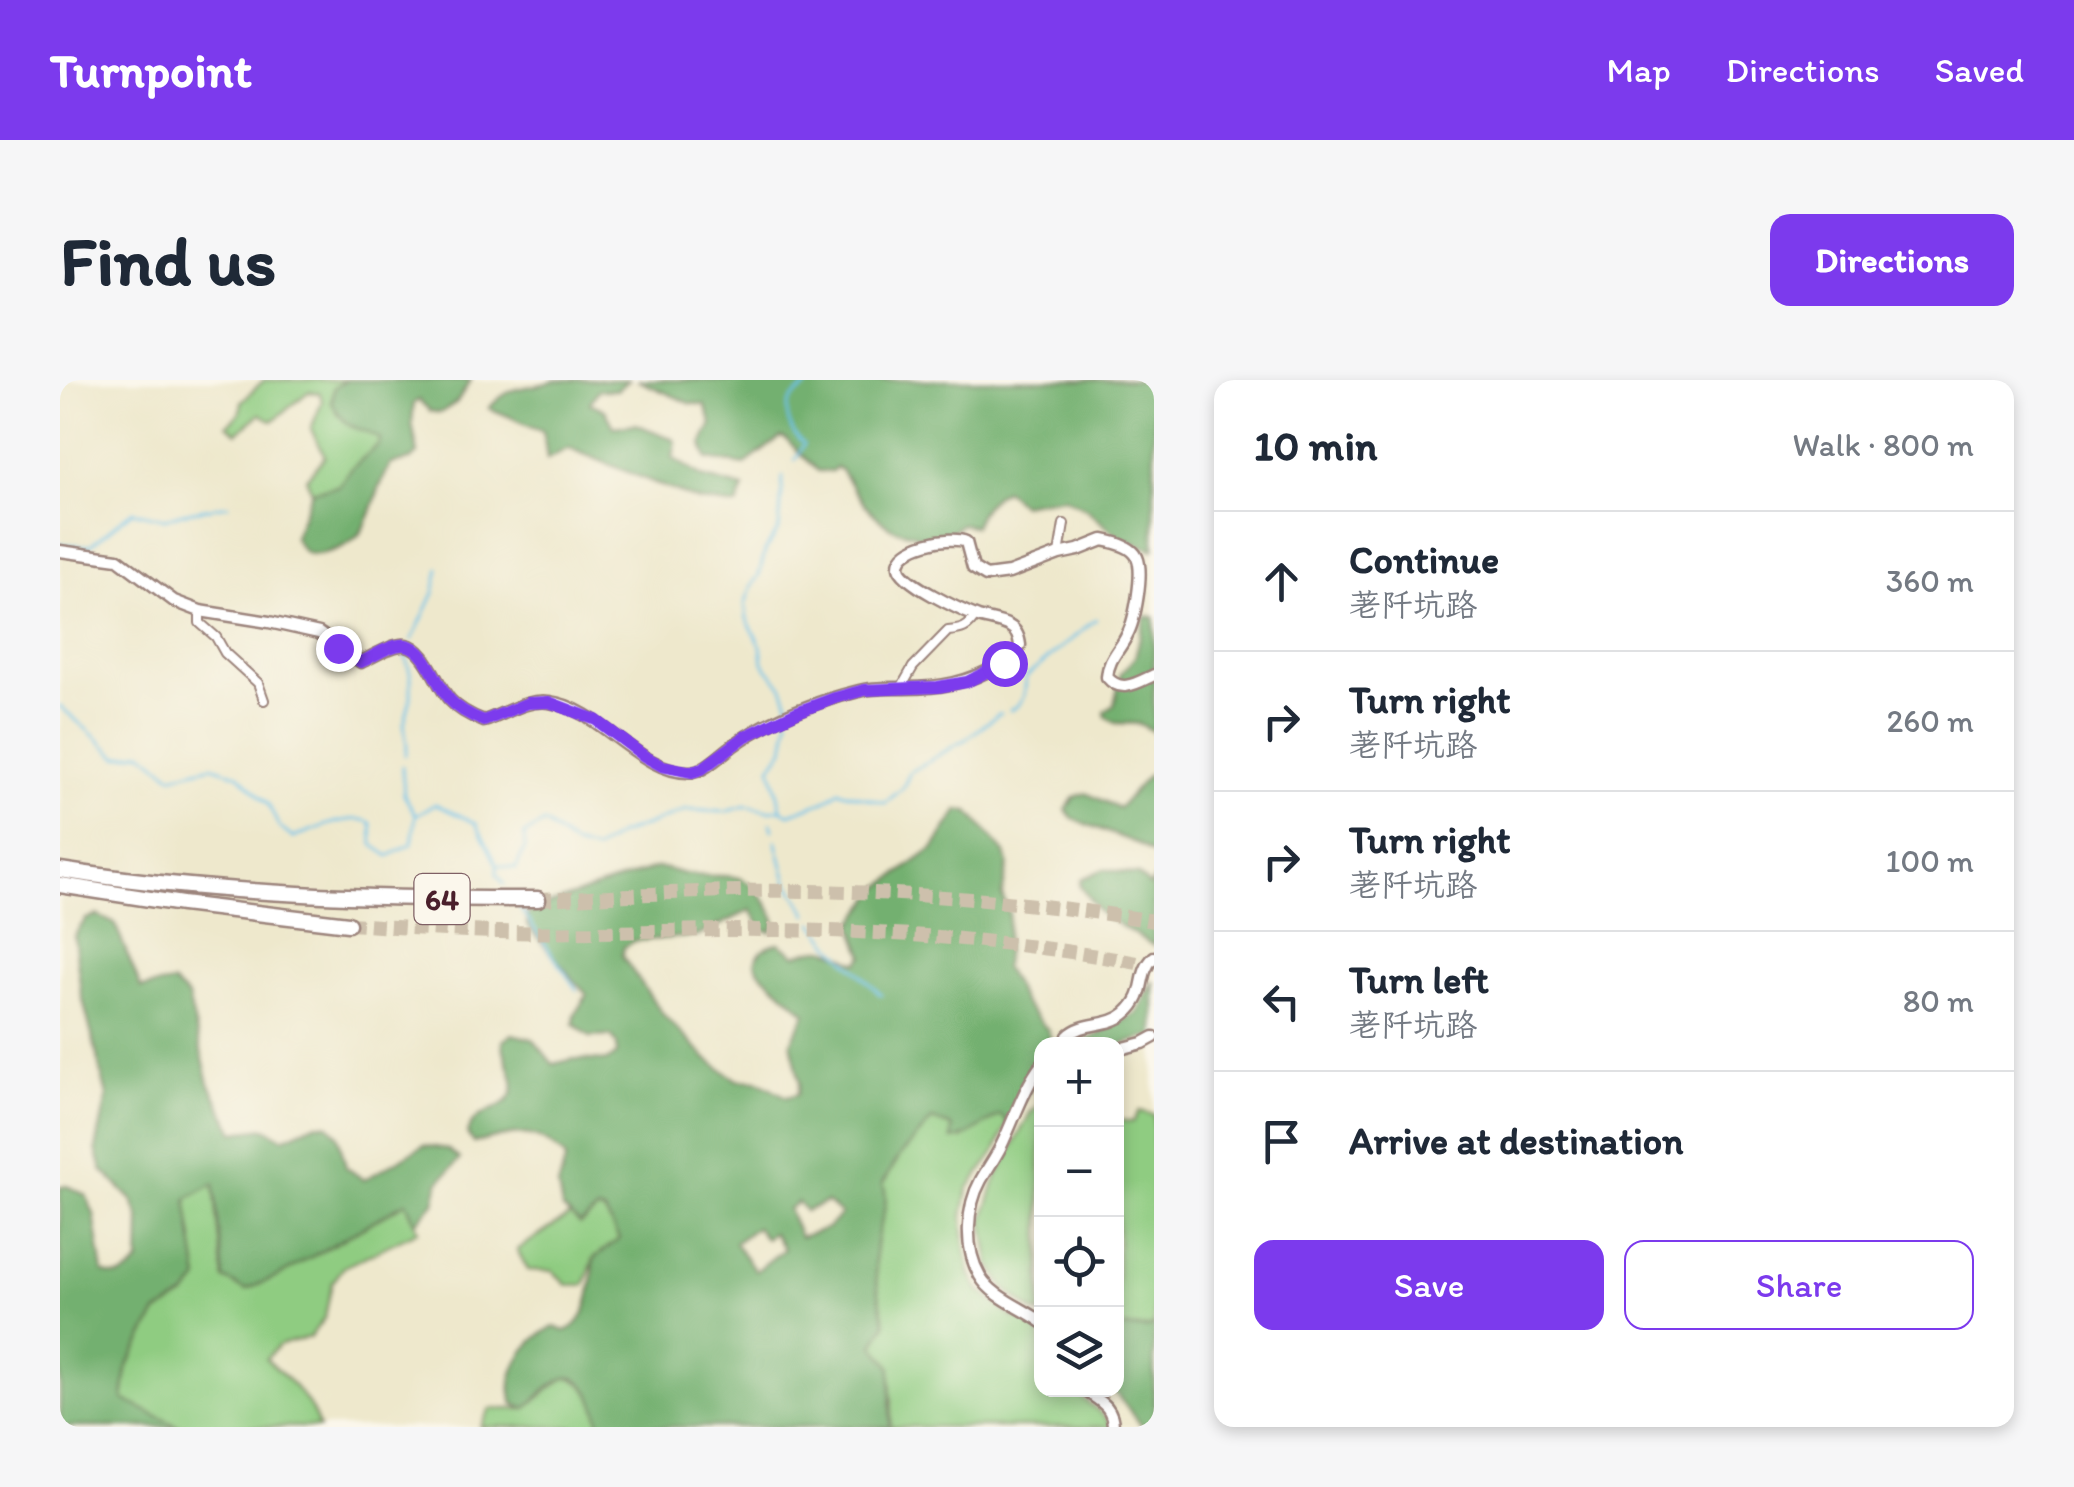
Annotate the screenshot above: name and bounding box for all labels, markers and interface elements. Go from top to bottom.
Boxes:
text: Turnpoint [50,41,252,99]
text: Map [1607,49,1671,91]
text: Directions [1726,49,1880,91]
text: Saved [1935,49,2024,91]
button: Directions [1770,214,2014,306]
text: Find us [60,218,276,303]
text: 10 min [1254,420,1377,471]
text: Walk · 800 m [1793,426,1974,464]
text: Continue [1349,537,1499,583]
icon: ahead [1254,554,1309,609]
text: 360 m [1886,562,1974,600]
text: 荖阡坑路 [1349,586,1477,624]
route end [316,626,362,672]
route start [982,641,1028,687]
text: Turn right [1349,677,1511,723]
icon: right [1254,694,1309,749]
text: 260 m [1886,702,1974,740]
text: 荖阡坑路 [1349,726,1477,764]
text: Turn right [1349,817,1511,863]
icon: right [1254,834,1309,889]
text: 100 m [1886,842,1974,880]
text: 荖阡坑路 [1349,866,1477,904]
road number: 64 [414,874,470,924]
text: Turn left [1349,957,1489,1003]
icon: left [1254,974,1309,1029]
text: 80 m [1903,982,1974,1020]
text: 荖阡坑路 [1349,1006,1477,1044]
map controls [1034,1037,1124,1397]
button: + [1034,1037,1124,1127]
icon: arrive [1254,1114,1309,1169]
text: Arrive at destination [1349,1118,1684,1164]
button: − [1034,1127,1124,1217]
button: locate [1034,1217,1124,1307]
button: Save [1254,1240,1604,1330]
button: Share [1624,1240,1974,1330]
button: layers [1034,1307,1124,1397]

